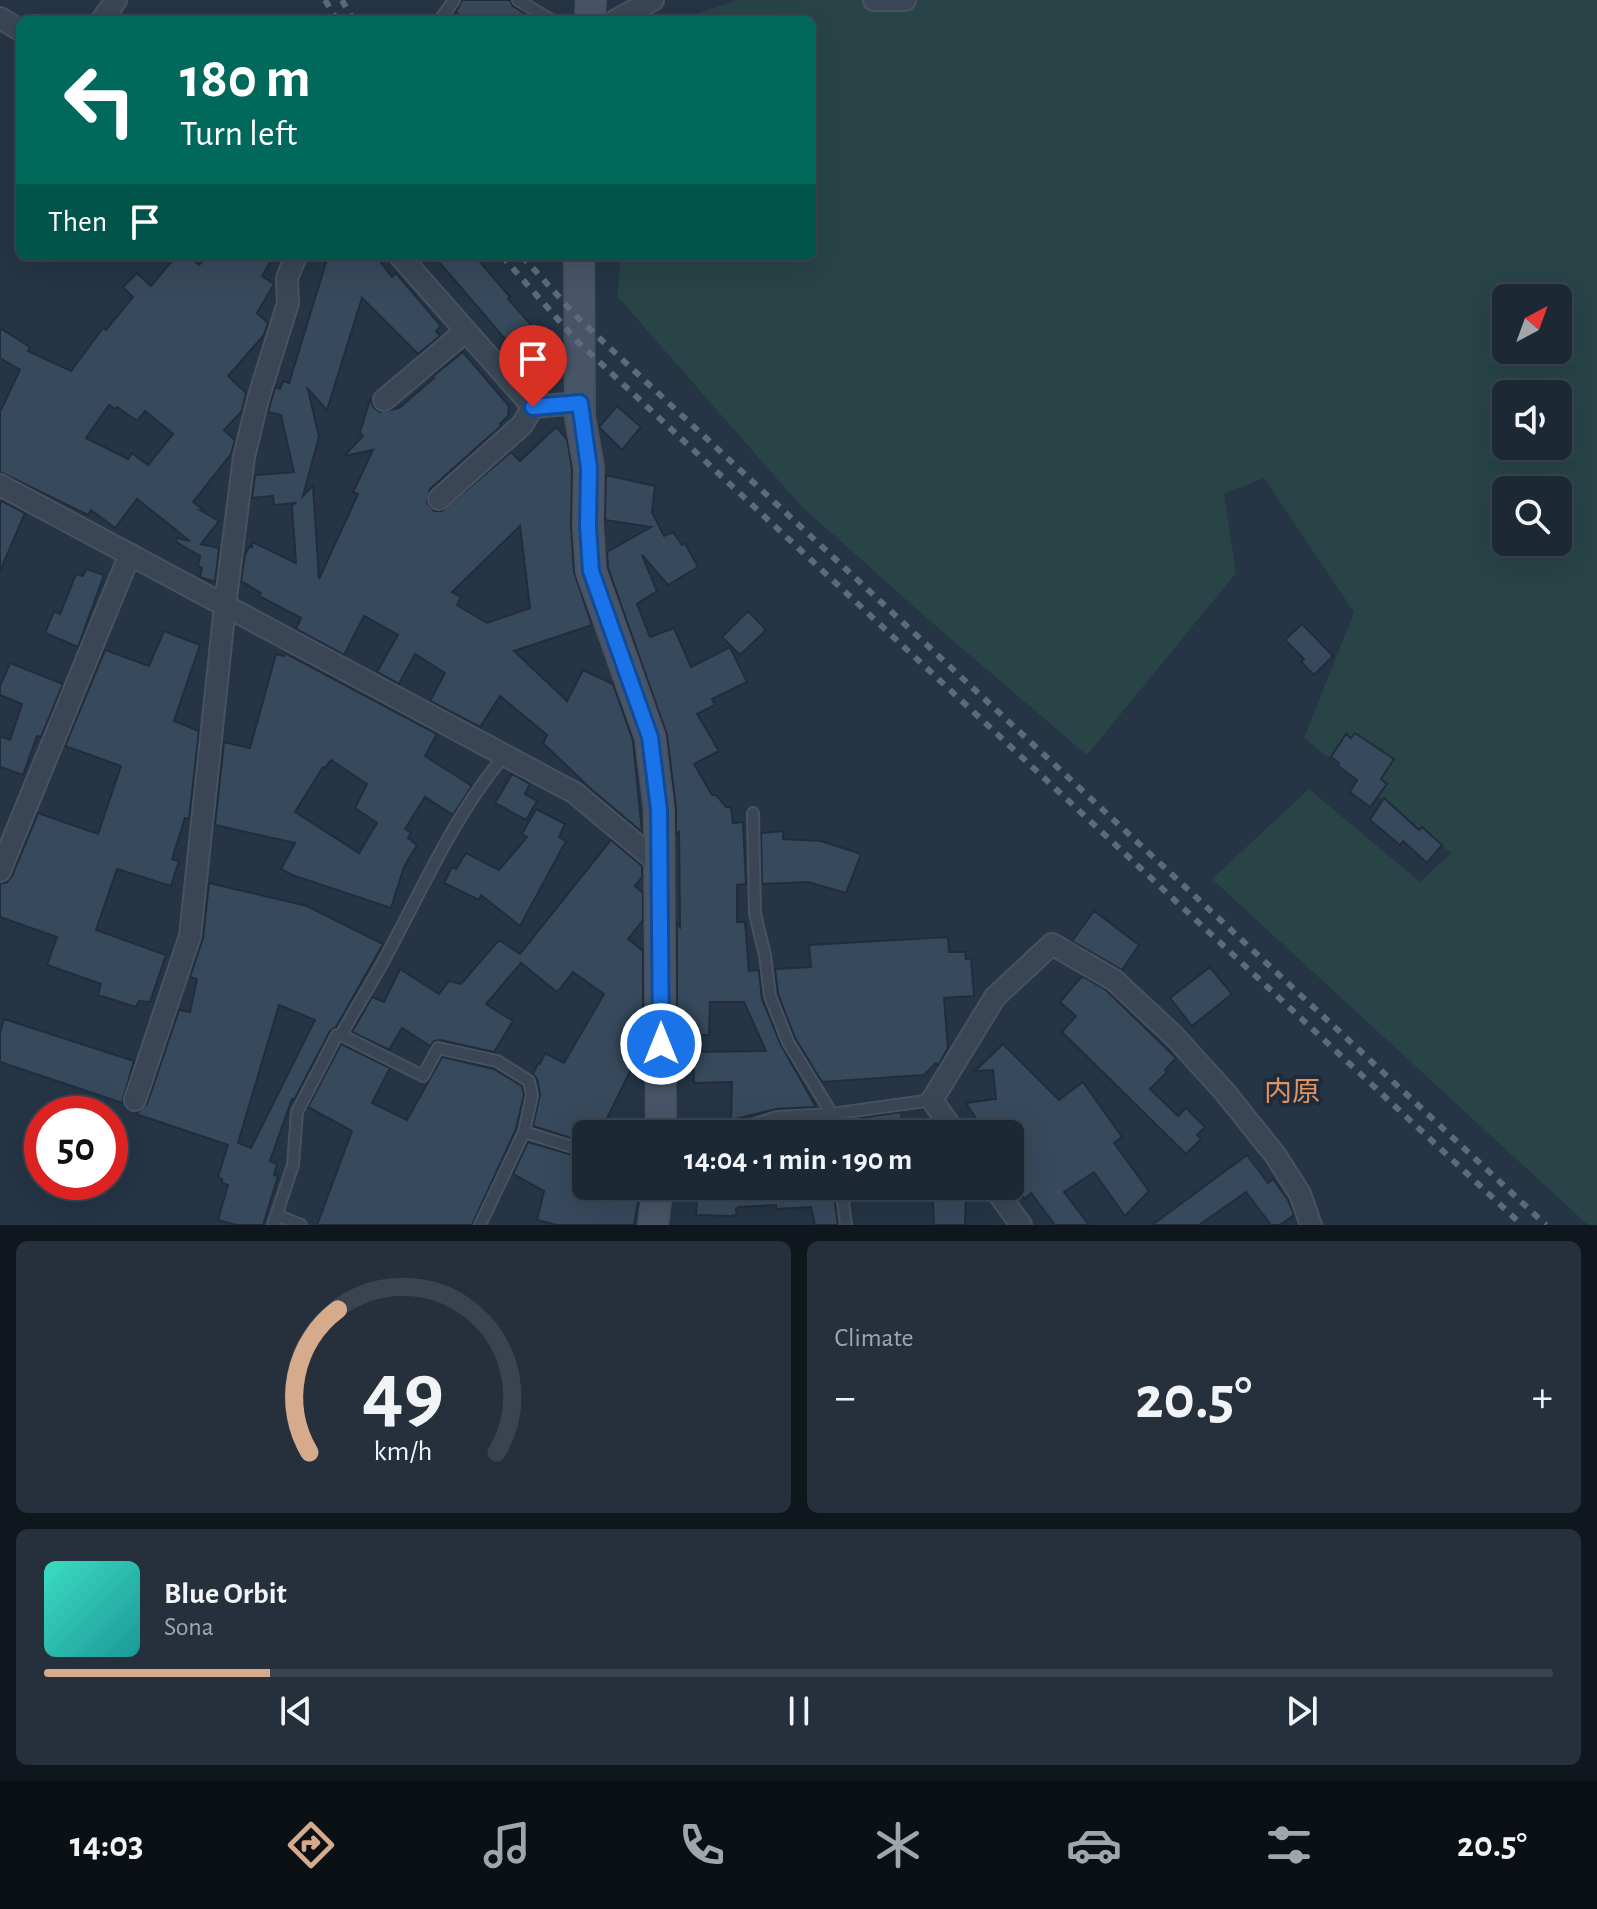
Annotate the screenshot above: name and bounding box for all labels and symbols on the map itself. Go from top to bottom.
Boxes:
north arrow [1492,284,1572,364]
pin [499,325,567,407]
position arrow [619,1002,703,1086]
district label: 内原 [1264,1077,1320,1107]
speed limit sign: 50 [24,1096,128,1200]

